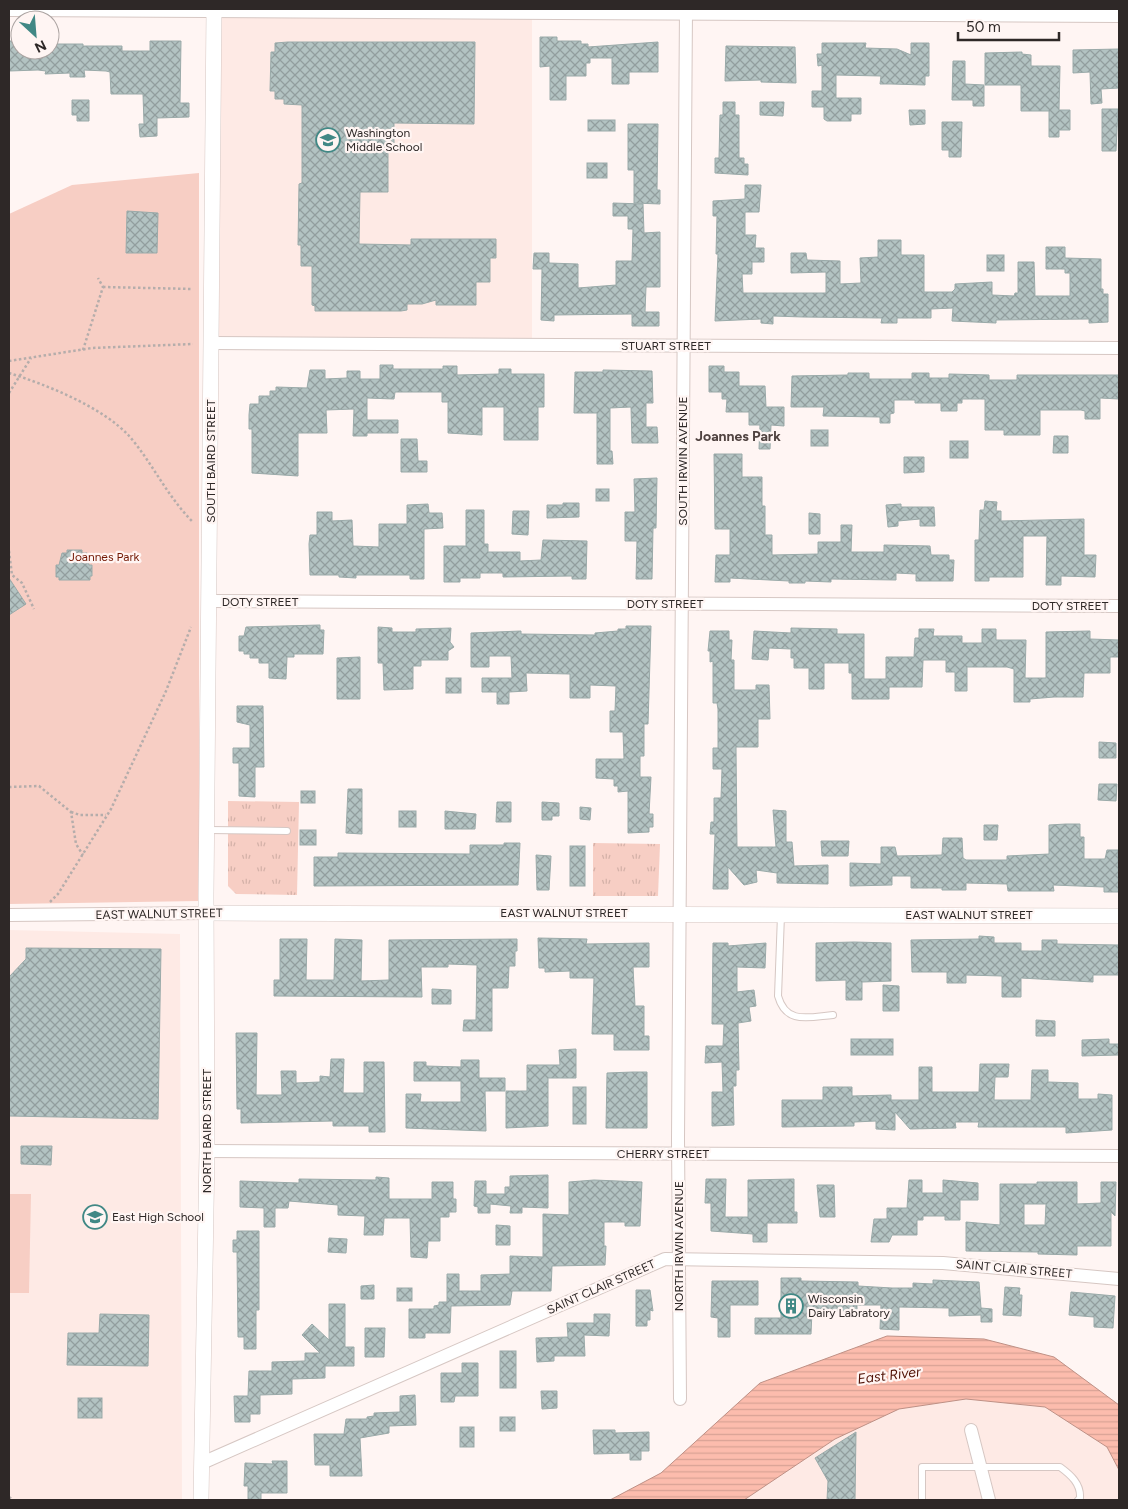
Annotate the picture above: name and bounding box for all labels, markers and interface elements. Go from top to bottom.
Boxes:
north arrow [10,10,60,60]
scale bar [958,10,1059,42]
text: 50 m [966,18,1001,36]
text: N [32,36,49,56]
place label: Washington Middle School [346,126,422,154]
school or university icon: Washington Middle School [315,127,341,153]
street label: STUART STREET [621,339,711,353]
street label: SOUTH IRWIN AVENUE [676,396,690,526]
street label: SOUTH BAIRD STREET [204,399,218,523]
district label: Joannes Park [695,428,781,445]
park label: Joannes Park [69,550,139,564]
street label: DOTY STREET [222,595,299,609]
street label: DOTY STREET [627,597,704,611]
street label: DOTY STREET [1032,599,1109,613]
street label: EAST WALNUT STREET [95,906,223,922]
street label: EAST WALNUT STREET [500,906,628,920]
street label: EAST WALNUT STREET [905,908,1033,922]
street label: NORTH BAIRD STREET [200,1068,214,1193]
street label: CHERRY STREET [617,1147,710,1161]
street label: NORTH IRWIN AVENUE [672,1181,686,1311]
school or university icon: East High School [82,1204,108,1230]
place label: East High School [112,1210,204,1224]
street label: SAINT CLAIR STREET [545,1257,657,1317]
street label: SAINT CLAIR STREET [955,1257,1073,1281]
place label: Wisconsin Dairy Labratory [808,1292,891,1320]
building icon: Wisconsin Dairy Labratory [778,1293,804,1319]
water label: East River [856,1363,923,1388]

